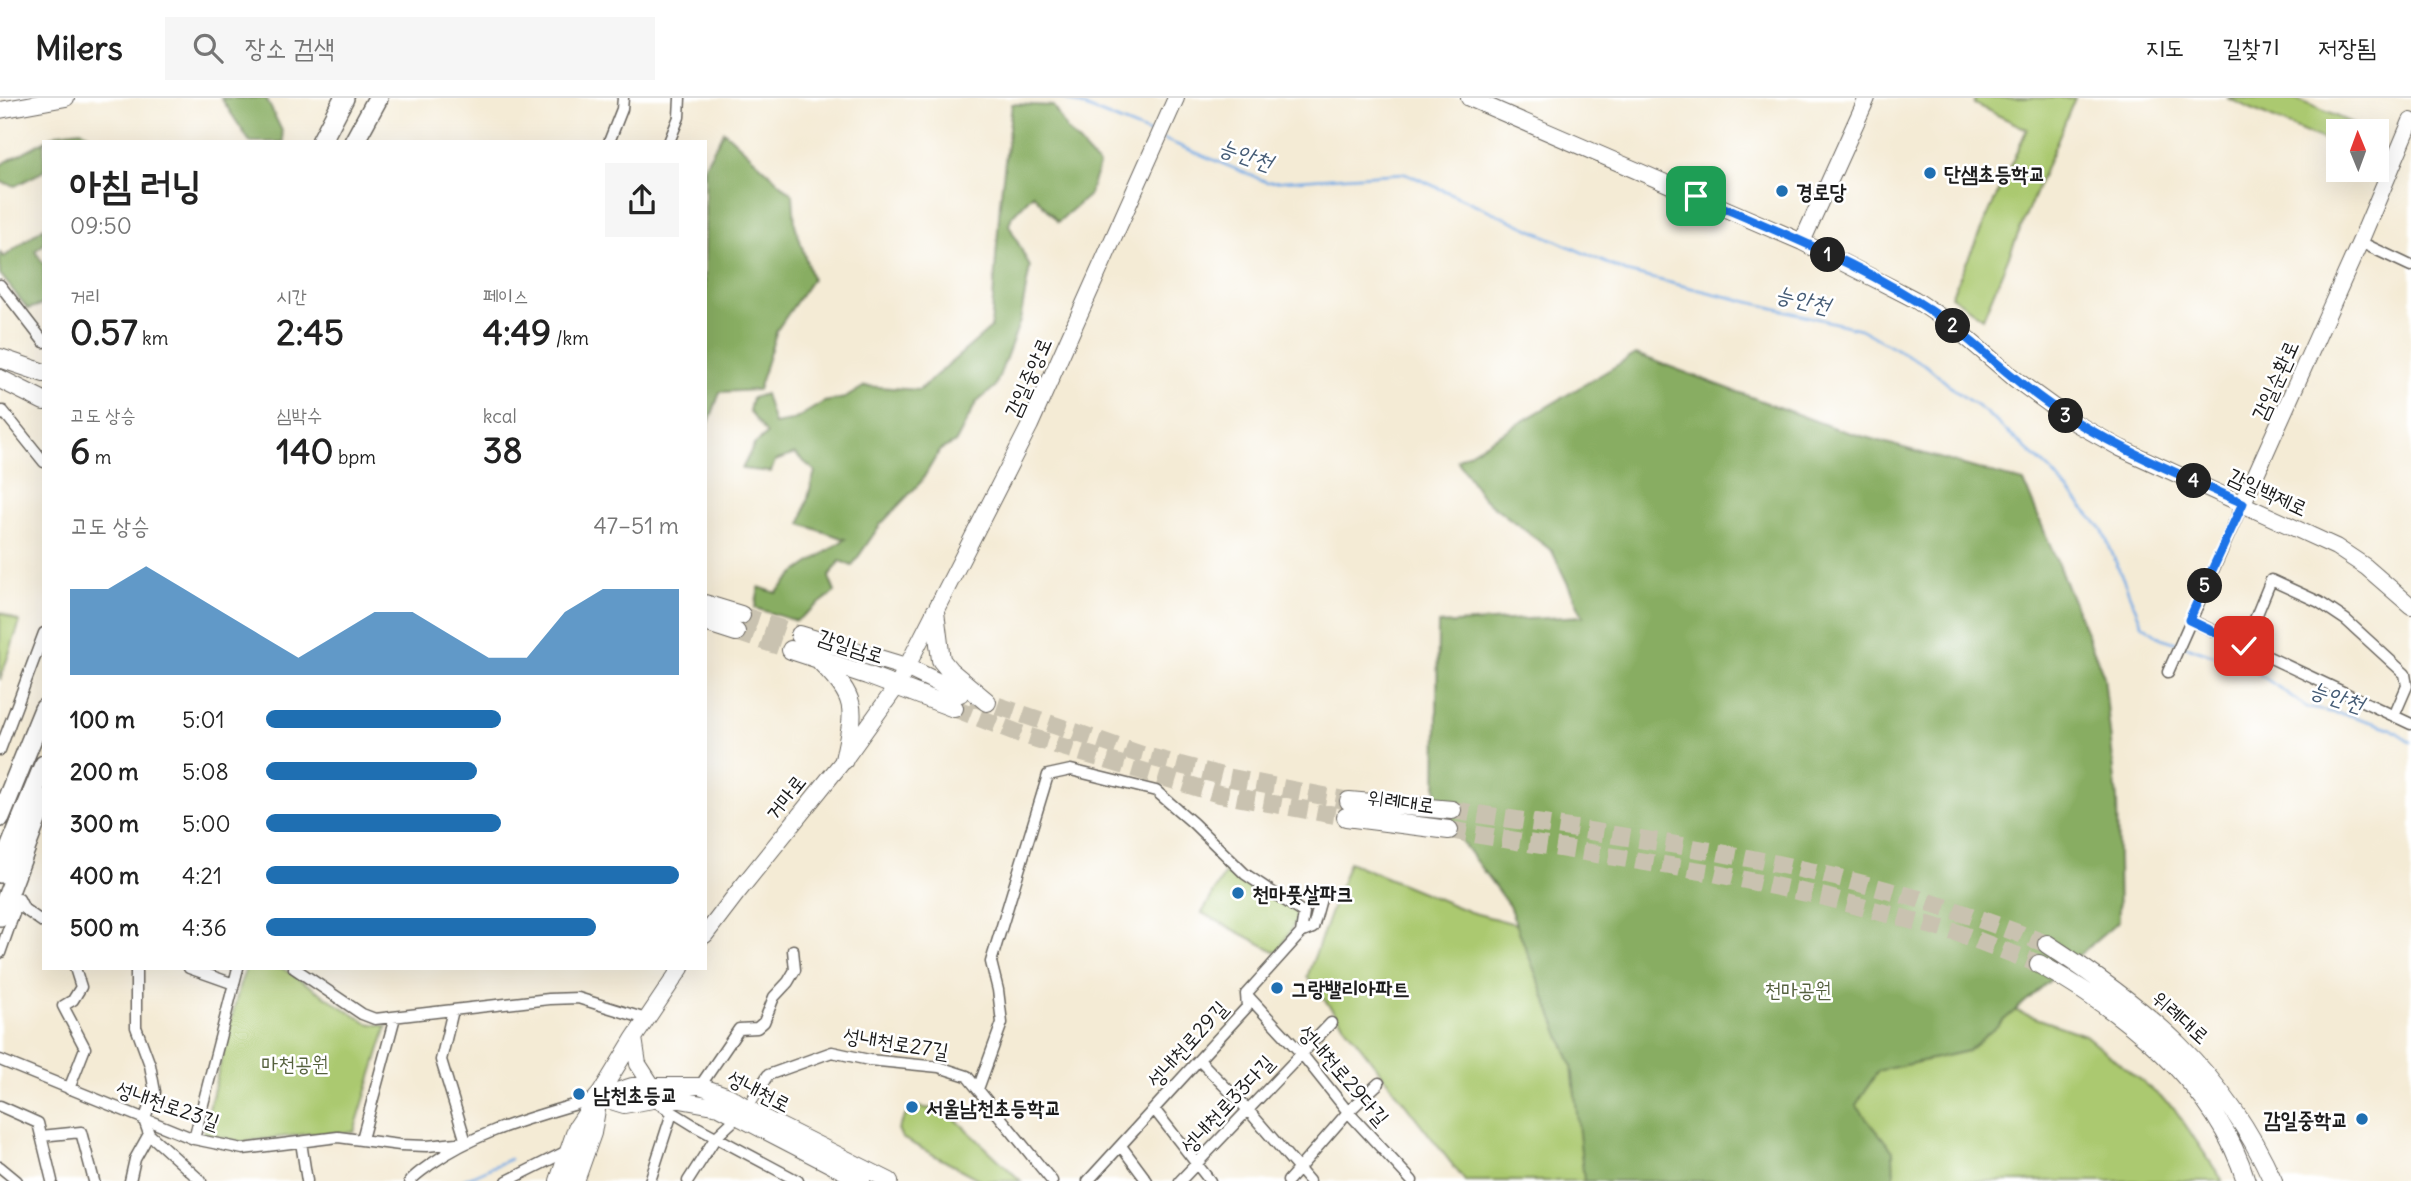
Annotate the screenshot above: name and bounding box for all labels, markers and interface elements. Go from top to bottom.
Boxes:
search box [165,17,655,80]
text: Milers [35,27,123,69]
icon: search [189,29,227,67]
text: 장소 검색 [245,31,335,64]
text: 지도 [2146,32,2184,62]
text: 길찾기 [2222,32,2280,62]
text: 저장됨 [2318,32,2376,62]
north arrow [2326,119,2389,182]
map controls [2326,119,2389,182]
water label: 능안천 [1215,131,1279,178]
place label: 단샘초등학교 [1944,160,2045,187]
text: 아침 러닝 [70,161,201,208]
button: share [605,163,679,237]
marker: 단샘초등학교 [1922,165,1938,181]
pin [1666,166,1726,226]
icon: arrive [1677,177,1715,215]
place label: 경로당 [1796,178,1847,205]
marker: 경로당 [1774,183,1790,199]
text: 09:50 [70,211,132,240]
pin: 1 [1811,238,1846,272]
text: 1 [1824,242,1831,266]
water label: 능안천 [1773,278,1836,320]
text: 거리 [70,284,101,308]
text: 시간 [276,284,307,308]
text: 페이스 [483,284,529,308]
pin: 2 [1936,308,1970,344]
text: 0.57 [70,310,138,354]
text: 2:45 [276,310,344,354]
text: 4:49 [483,310,551,354]
text: 2 [1947,313,1958,337]
text: km [138,326,168,350]
text: /km [551,326,589,350]
street label: 감일중앙로 [998,333,1058,421]
street label: 감일순환로 [2245,336,2305,424]
pin: 3 [2048,398,2084,434]
text: 고도 상승 [70,403,136,427]
text: 심박수 [276,403,322,427]
text: 3 [2060,403,2071,427]
text: kcal [483,404,517,428]
text: 38 [483,428,523,472]
text: 6 [70,429,90,473]
text: 140 [276,429,333,473]
text: m [90,445,111,469]
text: bpm [333,445,376,469]
street label: 감일백제로 [2224,462,2312,522]
pin: 4 [2176,464,2212,498]
text: 4 [2188,468,2199,492]
text: 고도 상승 [70,511,150,540]
text: 47–51 m [594,511,679,540]
pin: 5 [2188,568,2222,603]
text: 5 [2199,573,2210,597]
pin [2214,616,2274,676]
street label: 감일남로 [815,623,887,669]
icon: check [2225,627,2263,665]
water label: 능안천 [2306,674,2370,719]
text: 100 m [70,705,135,734]
text: 5:01 [182,705,225,734]
text: 200 m [70,757,139,786]
text: 5:08 [182,757,229,786]
street label: 거마로 [759,769,811,825]
street label: 위례대로 [1366,783,1436,819]
text: 300 m [70,809,139,838]
text: 5:00 [182,809,231,838]
text: 400 m [70,861,139,890]
text: 4:21 [182,861,222,890]
place label: 천마풋살파크 [1252,880,1353,907]
marker: 천마풋살파크 [1230,885,1246,901]
text: 500 m [70,913,139,942]
text: 4:36 [182,913,227,942]
place label: 그랑밸리아파트 [1291,975,1409,1002]
park label: 천마공원 [1764,976,1832,1003]
marker: 그랑밸리아파트 [1269,980,1285,996]
street label: 위례대로 [2147,984,2215,1050]
street label: 성내천로29길 [1141,995,1233,1093]
street label: 성내천로29다길 [1293,1019,1395,1131]
street label: 성내천로27길 [841,1021,951,1065]
street label: 성내천로33다길 [1174,1049,1280,1159]
park label: 마천공원 [261,1050,329,1077]
street label: 성내천로 [723,1064,795,1118]
street label: 성내천로23길 [113,1075,224,1135]
place label: 남천초등교 [593,1081,678,1108]
marker: 남천초등교 [571,1086,587,1102]
place label: 서울남천초등학교 [926,1094,1061,1121]
marker: 서울남천초등학교 [904,1099,920,1115]
place label: 감일중학교 [2264,1106,2348,1133]
marker: 감일중학교 [2354,1111,2370,1127]

